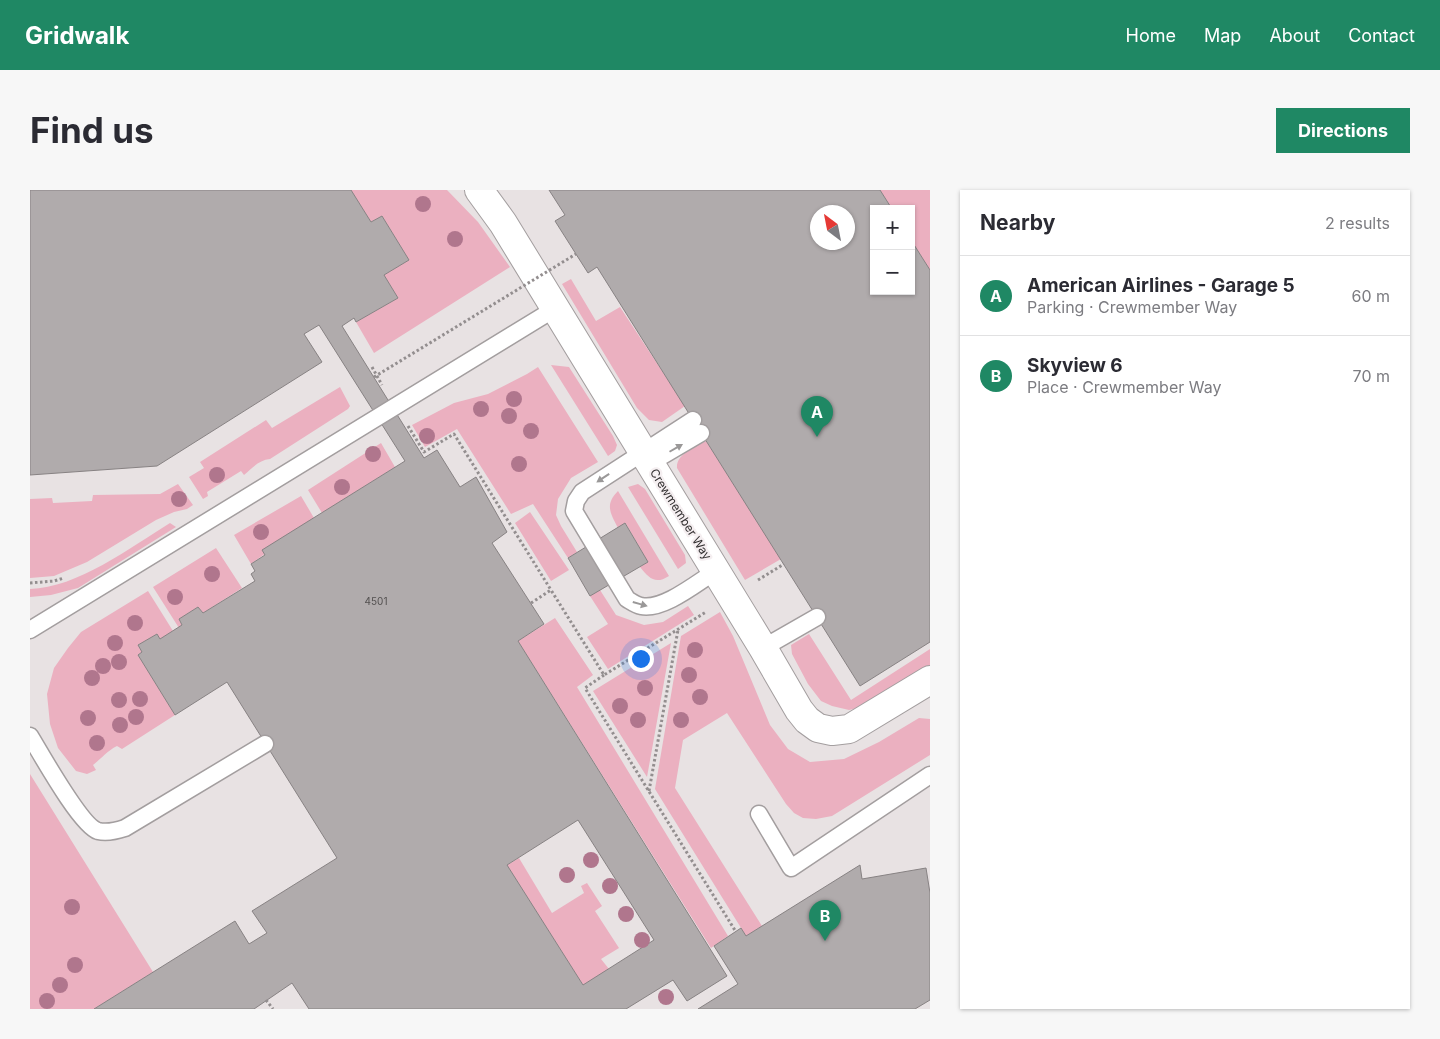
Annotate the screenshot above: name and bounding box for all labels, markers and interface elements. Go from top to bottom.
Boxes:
text: Gridwalk [25,21,129,50]
text: Home [1126,25,1176,46]
text: Map [1204,25,1241,46]
text: About [1269,25,1320,46]
text: Contact [1348,25,1415,46]
button: Directions [1276,108,1410,153]
text: Find us [30,109,154,151]
north arrow [810,205,855,250]
map controls [870,205,915,295]
button: + [870,205,915,250]
text: Nearby [980,210,1055,235]
text: 2 results [1325,213,1390,233]
button: − [870,250,915,295]
text: American Airlines - Garage 5 [1027,274,1295,297]
text: A [990,286,1002,306]
text: 60 m [1351,286,1390,306]
text: Parking · Crewmember Way [1027,297,1237,317]
text: Skyview 6 [1027,354,1123,377]
text: B [991,366,1001,386]
text: 70 m [1353,366,1390,386]
text: Place · Crewmember Way [1027,377,1221,397]
pin: A [801,396,833,437]
one-way arrow [669,444,682,453]
street label: Crewmember Way [647,466,715,562]
one-way arrow [596,474,609,483]
house number: 4501 [365,595,387,607]
one-way arrow [632,600,647,608]
your location [628,646,654,672]
pin: B [809,900,841,941]

